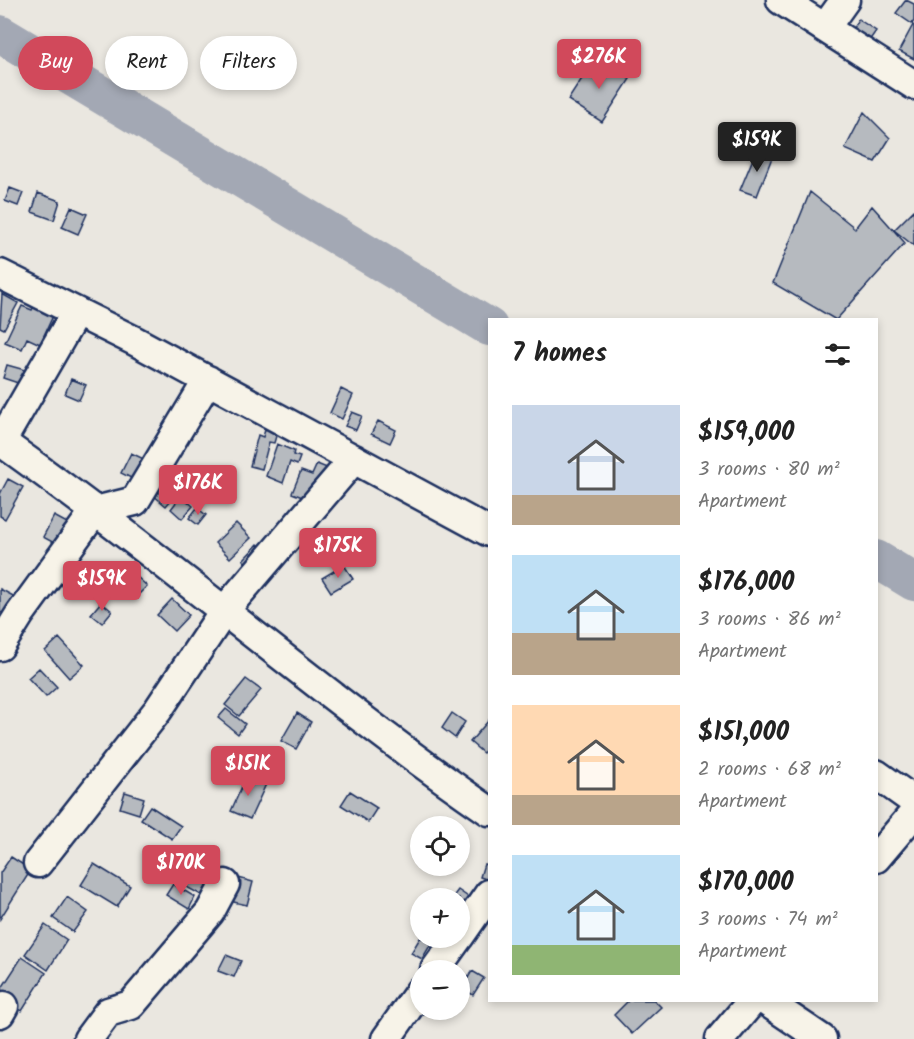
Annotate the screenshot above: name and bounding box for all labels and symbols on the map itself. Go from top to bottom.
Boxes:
pin: $276K [557,39,641,90]
pin: $159K [715,122,799,173]
pin: $176K [156,465,240,516]
pin: $175K [296,528,380,579]
pin: $159K [60,561,144,612]
pin: $151K [206,746,290,797]
pin: $170K [139,845,223,896]

